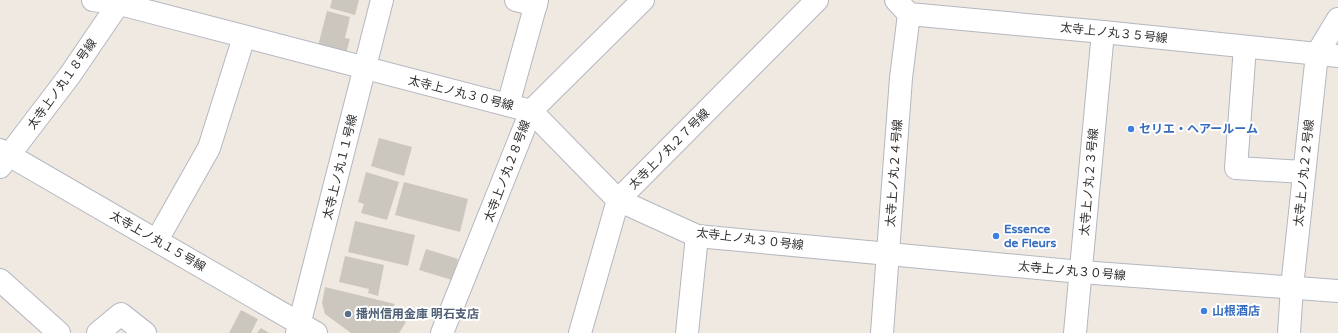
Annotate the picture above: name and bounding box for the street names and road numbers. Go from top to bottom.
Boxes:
street label: 太寺上ノ丸３５号線 [1060,20,1168,46]
street label: 太寺上ノ丸１８号線 [25,36,99,132]
street label: 太寺上ノ丸３０号線 [407,73,515,113]
street label: 太寺上ノ丸２７号線 [626,106,712,192]
street label: 太寺上ノ丸１１号線 [320,113,360,221]
street label: 太寺上ノ丸２８号線 [481,118,533,224]
street label: 太寺上ノ丸２４号線 [883,119,905,227]
street label: 太寺上ノ丸２２号線 [1291,119,1317,227]
street label: 太寺上ノ丸２３号線 [1077,128,1101,236]
street label: 太寺上ノ丸１５号線 [108,208,208,274]
street label: 太寺上ノ丸３０号線 [696,225,804,253]
street label: 太寺上ノ丸３０号線 [1018,259,1126,283]

